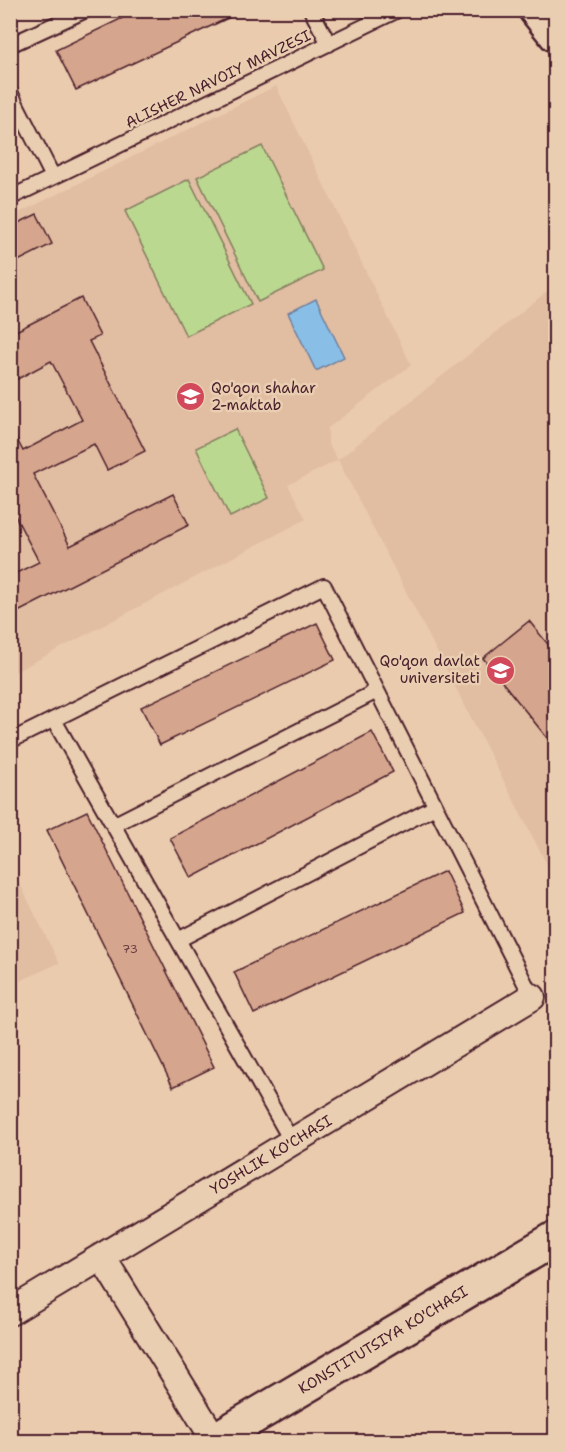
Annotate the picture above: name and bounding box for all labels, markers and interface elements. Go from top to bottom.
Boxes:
street label: ALISHER NAVOIY MAVZESI [122,25,314,133]
place label: Qo'qon shahar 2-maktab [211,378,316,415]
school or university icon: Qo'qon shahar 2-maktab [174,381,206,413]
place label: Qo'qon davlat universiteti [379,651,480,688]
school or university icon: Qo'qon davlat universiteti [485,654,517,686]
house number: 73 [122,941,138,957]
street label: YOSHLIK KO'CHASI [206,1111,336,1199]
street label: KONSTITUTSIYA KO'CHASI [295,1281,471,1399]

